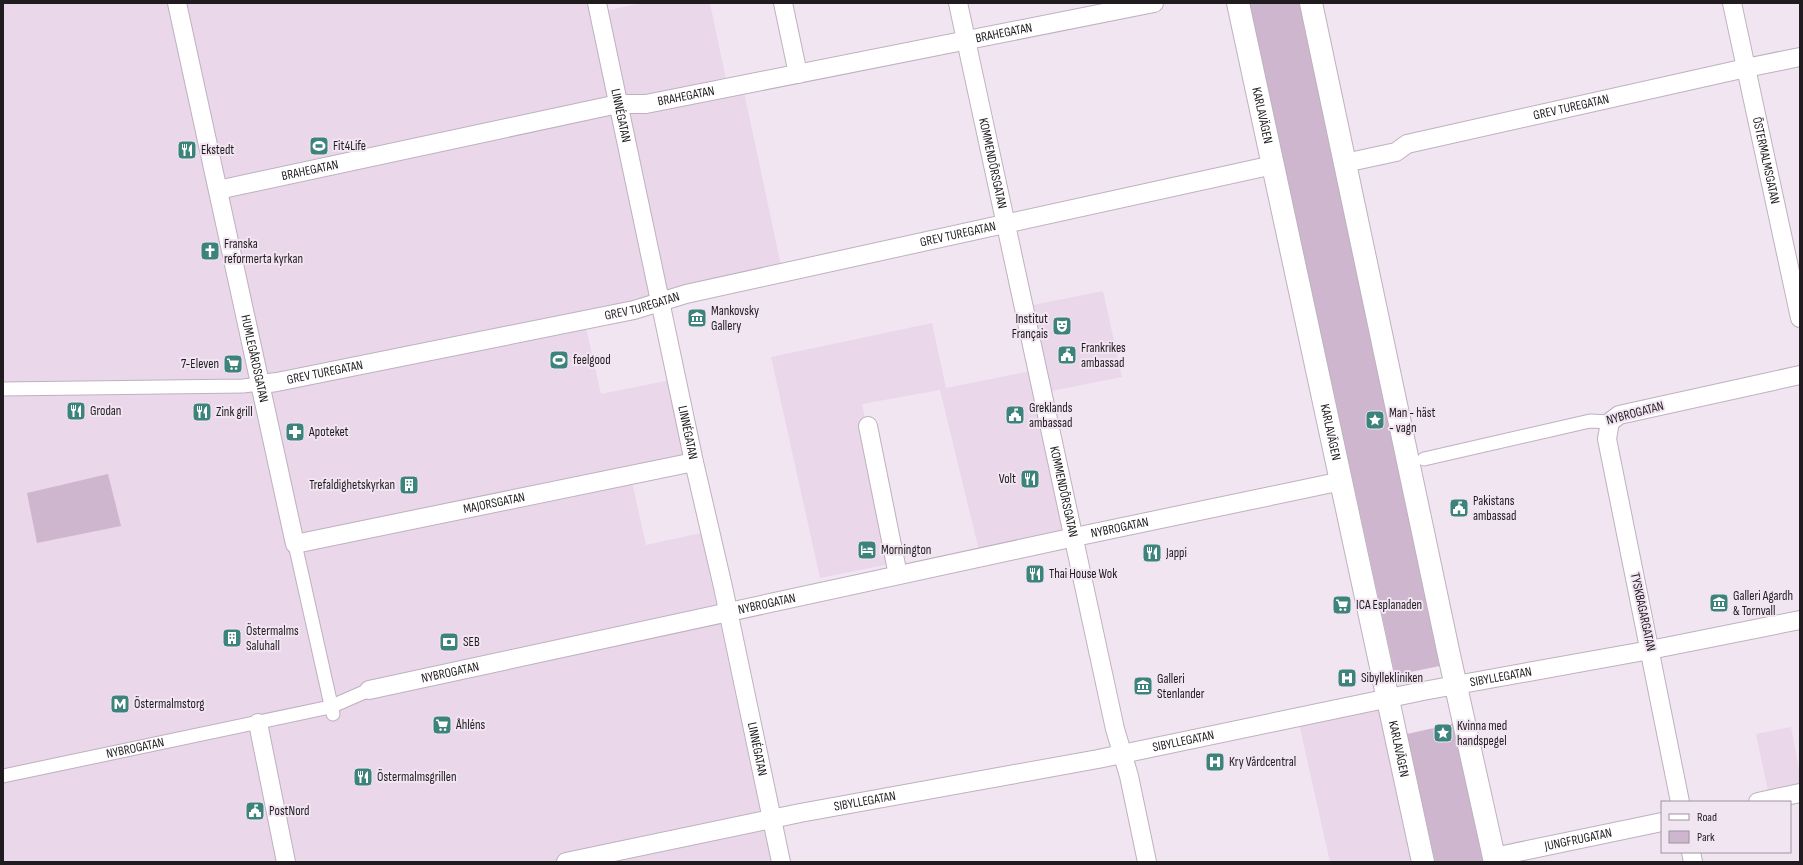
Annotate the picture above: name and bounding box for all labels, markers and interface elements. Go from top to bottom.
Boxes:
street label: BRAHEGATAN [974,19,1034,46]
street label: BRAHEGATAN [656,83,716,109]
street label: KARLAVÄGEN [1248,86,1276,145]
street label: LINNÉGATAN [607,87,634,144]
street label: GREV TUREGATAN [1532,91,1611,123]
street label: ÖSTERMALMSGATAN [1749,115,1783,205]
street label: KOMMENDÖRSGATAN [975,116,1010,210]
sports icon: Fit4Life [308,135,330,157]
place label: Fit4Life [333,138,366,154]
restaurant icon: Ekstedt [176,139,198,161]
place label: Ekstedt [201,142,234,158]
street label: BRAHEGATAN [280,156,340,184]
street label: GREV TUREGATAN [918,218,997,250]
place label: Franska reformerta kyrkan [224,236,303,267]
church icon: Franska reformerta kyrkan [199,240,221,262]
street label: GREV TUREGATAN [603,288,682,324]
place label: Mankovsky Gallery [711,303,759,334]
museum icon: Mankovsky Gallery [686,307,708,329]
place label: Institut Français [1012,311,1048,342]
street label: HUMLEGÅRDSGATAN [237,313,272,404]
theatre icon: Institut Français [1051,315,1073,337]
place label: Frankrikes ambassad [1081,340,1126,371]
public building icon: Frankrikes ambassad [1056,344,1078,366]
sports icon: feelgood [548,349,570,371]
place label: feelgood [573,352,611,368]
supermarket icon: 7-Eleven [222,353,244,375]
place label: 7-Eleven [181,356,219,372]
street label: GREV TUREGATAN [285,357,364,388]
street label: NYBROGATAN [1605,398,1665,428]
restaurant icon: Grodan [65,400,87,422]
place label: Greklands ambassad [1029,400,1073,431]
restaurant icon: Zink grill [191,401,213,423]
place label: Grodan [90,403,121,419]
street label: KARLAVÄGEN [1317,403,1344,462]
place label: Zink grill [216,404,253,420]
street label: LINNÉGATAN [674,404,701,461]
public building icon: Greklands ambassad [1004,404,1026,426]
place label: Man - häst - vagn [1389,405,1435,436]
place icon: Man - häst - vagn [1364,409,1386,431]
pharmacy icon: Apoteket [284,421,306,443]
place label: Apoteket [308,424,349,440]
street label: KOMMENDÖRSGATAN [1046,445,1081,539]
restaurant icon: Volt [1019,468,1041,490]
place label: Volt [999,471,1016,487]
building icon: Trefaldighetskyrkan [398,474,420,496]
place label: Trefaldighetskyrkan [309,477,395,493]
street label: MAJORSGATAN [462,489,526,517]
place label: Pakistans ambassad [1473,493,1516,524]
public building icon: Pakistans ambassad [1448,497,1470,519]
street label: NYBROGATAN [1089,514,1150,541]
hotel icon: Mornington [856,539,878,561]
place label: Mornington [881,542,931,558]
restaurant icon: Jappi [1141,542,1163,564]
place label: Jappi [1165,545,1187,561]
restaurant icon: Thai House Wok [1024,563,1046,585]
place label: Thai House Wok [1049,566,1117,582]
street label: TYSKBAGARGATAN [1627,571,1659,653]
place label: Galleri Agardh & Tornvall [1733,588,1793,619]
street label: NYBROGATAN [736,590,797,618]
museum icon: Galleri Agardh & Tornvall [1708,592,1730,614]
supermarket icon: ICA Esplanaden [1331,594,1353,616]
place label: ICA Esplanaden [1356,597,1422,613]
place label: Östermalms Saluhall [246,622,299,654]
building icon: Östermalms Saluhall [221,627,243,649]
bank icon: SEB [438,631,460,653]
place label: SEB [463,634,480,650]
street label: NYBROGATAN [420,658,481,686]
street label: SIBYLLEGATAN [1469,664,1533,690]
hospital icon: Sibyllekliniken [1336,667,1358,689]
place label: Sibyllekliniken [1361,670,1423,686]
place label: Galleri Stenlander [1157,671,1205,702]
museum icon: Galleri Stenlander [1132,675,1154,697]
metro station icon: Östermalmstorg [109,693,131,715]
place label: Östermalmstorg [134,695,205,712]
supermarket icon: Åhléns [431,714,453,736]
place label: Åhléns [455,717,486,733]
place label: Kvinna med handspegel [1457,718,1507,749]
street label: KARLAVÄGEN [1385,719,1412,779]
street label: LINNÉGATAN [744,721,771,777]
place icon: Kvinna med handspegel [1432,722,1454,744]
street label: SIBYLLEGATAN [1151,727,1216,755]
street label: NYBROGATAN [105,734,165,762]
hospital icon: Kry Vårdcentral [1204,751,1226,773]
place label: Kry Vårdcentral [1229,754,1296,770]
restaurant icon: Östermalmsgrillen [352,766,374,788]
place label: Östermalmsgrillen [377,768,457,785]
street label: SIBYLLEGATAN [833,788,897,815]
public building icon: PostNord [244,800,266,822]
legend [1661,801,1791,853]
place label: PostNord [269,803,309,819]
text: Road [1697,810,1717,825]
street label: JUNGFRUGATAN [1542,825,1613,854]
text: Park [1697,830,1715,845]

